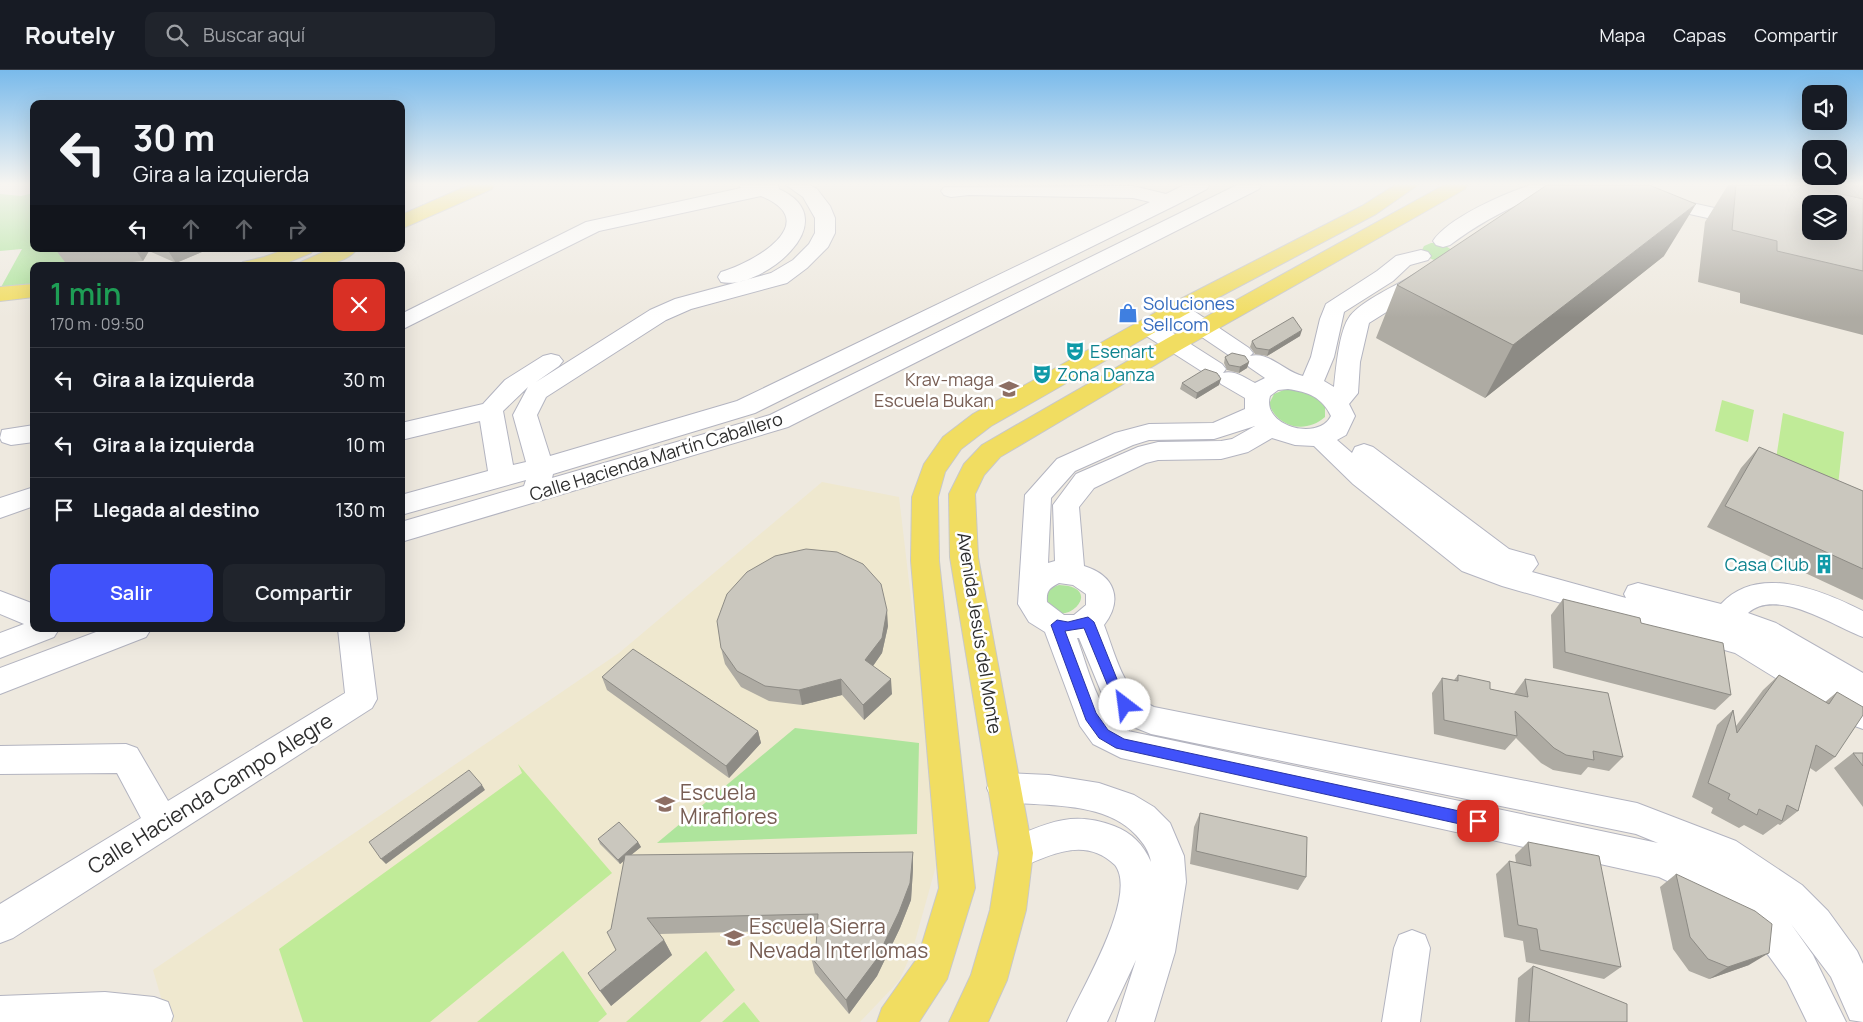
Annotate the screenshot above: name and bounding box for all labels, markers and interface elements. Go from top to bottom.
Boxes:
search box [145,12,495,57]
text: Routely [25,18,115,51]
icon: search [163,21,191,49]
text: Buscar aquí [203,22,305,48]
text: Mapa [1599,23,1645,47]
text: Capas [1673,23,1726,47]
text: Compartir [1754,23,1838,47]
map controls [1802,85,1847,240]
button: sound [1802,85,1847,130]
text: 30 m [133,114,215,162]
icon: left [50,120,115,185]
button: search [1802,140,1847,185]
text: Gira a la izquierda [133,159,309,189]
button: layers [1802,195,1847,240]
icon: left [124,215,152,243]
icon: ahead [177,215,205,243]
icon: ahead [230,215,258,243]
icon: right [283,215,311,243]
text: 1 min [50,273,122,314]
button: close [333,279,385,331]
place label: Soluciones Sellcom [1143,291,1235,336]
shop icon: Soluciones Sellcom [1117,302,1139,324]
text: 170 m · 09:50 [50,313,144,335]
place label: Esenart [1090,339,1154,363]
theatre icon: Esenart [1064,340,1086,362]
place label: Zona Danza [1057,362,1155,386]
theatre icon: Zona Danza [1031,363,1053,385]
icon: left [50,366,78,394]
text: Gira a la izquierda [93,367,254,393]
text: 30 m [343,367,385,393]
place label: Krav-maga Escuela Bukan [874,367,994,412]
school or university icon: Krav-maga Escuela Bukan [998,378,1020,400]
street label: Calle Hacienda Martín Caballero [526,406,786,506]
icon: left [50,431,78,459]
text: Gira a la izquierda [93,432,254,458]
text: 10 m [346,432,385,458]
icon: arrive [50,496,78,524]
text: Llegada al destino [93,497,260,523]
text: 130 m [336,497,385,523]
street label: Avenida Jesús del Monte [952,530,1008,736]
place label: Casa Club [1725,552,1809,576]
building icon: Casa Club [1813,553,1835,575]
button: Salir [50,564,213,622]
button: Compartir [223,564,385,622]
position arrow [1098,678,1150,730]
street label: Calle Hacienda Campo Alegre [82,706,338,880]
place label: Escuela Miraflores [680,778,778,830]
school or university icon: Escuela Miraflores [654,793,676,815]
pin [1457,800,1499,842]
icon: arrive [1464,807,1492,835]
place label: Escuela Sierra Nevada Interlomas [749,912,928,964]
school or university icon: Escuela Sierra Nevada Interlomas [723,927,745,949]

